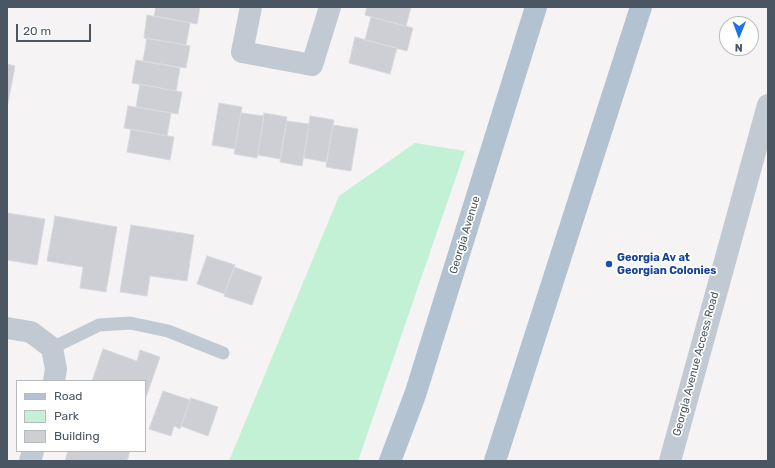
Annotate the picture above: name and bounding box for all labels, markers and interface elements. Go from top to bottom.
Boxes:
scale bar [18,16,93,42]
north arrow [719,16,759,56]
text: 20 m [23,24,51,38]
text: N [735,41,743,54]
street label: Georgia Avenue [447,195,483,275]
place label: Georgia Av at Georgian Colonies [617,251,716,277]
marker: Georgia Av at Georgian Colonies [604,259,614,269]
street label: Georgia Avenue Access Road [670,290,722,438]
legend [16,380,146,452]
text: Road [54,389,82,403]
text: Park [54,409,79,423]
text: Building [54,429,100,443]

